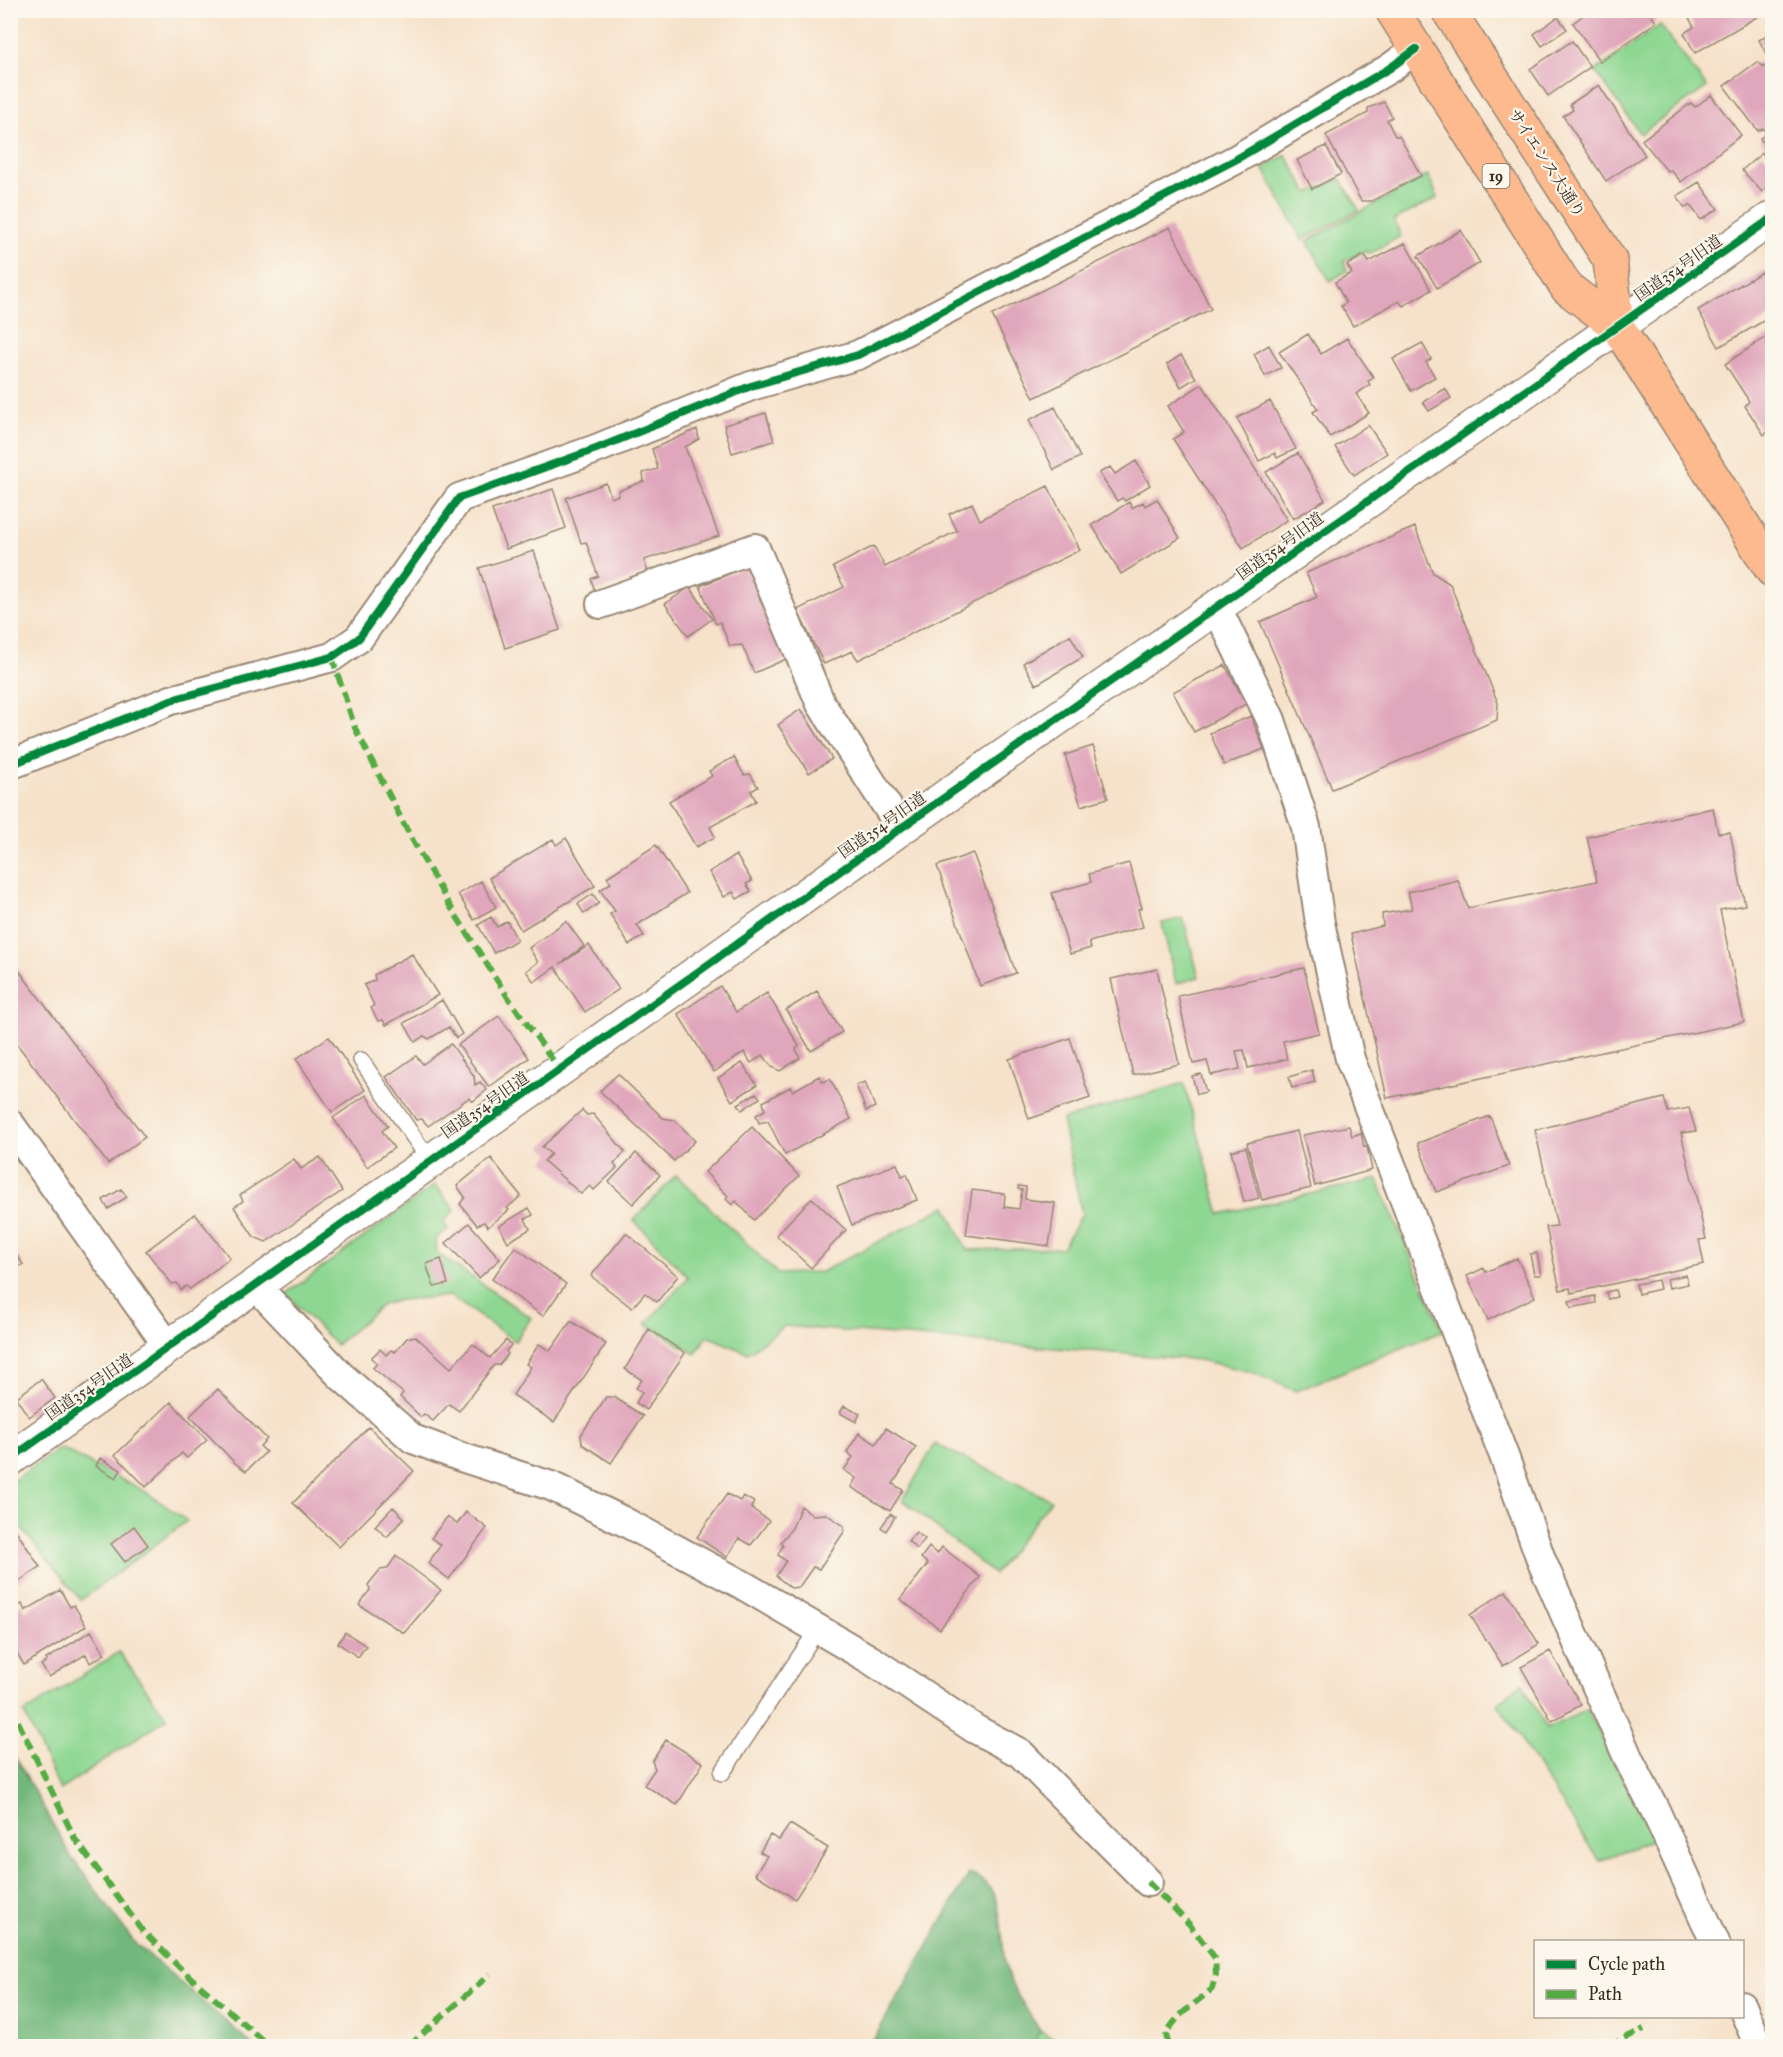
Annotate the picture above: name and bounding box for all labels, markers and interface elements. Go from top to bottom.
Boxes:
street label: サイエンス大通り [1505,105,1589,221]
road number: 19 [1482,164,1510,188]
street label: 国道354号旧道 [1631,231,1725,305]
street label: 国道354号旧道 [1233,508,1327,584]
street label: 国道354号旧道 [835,788,929,862]
street label: 国道354号旧道 [438,1068,532,1142]
street label: 国道354号旧道 [42,1350,136,1424]
legend [1534,1940,1744,2018]
text: Cycle path [1588,1953,1665,1975]
text: Path [1588,1983,1622,2005]

